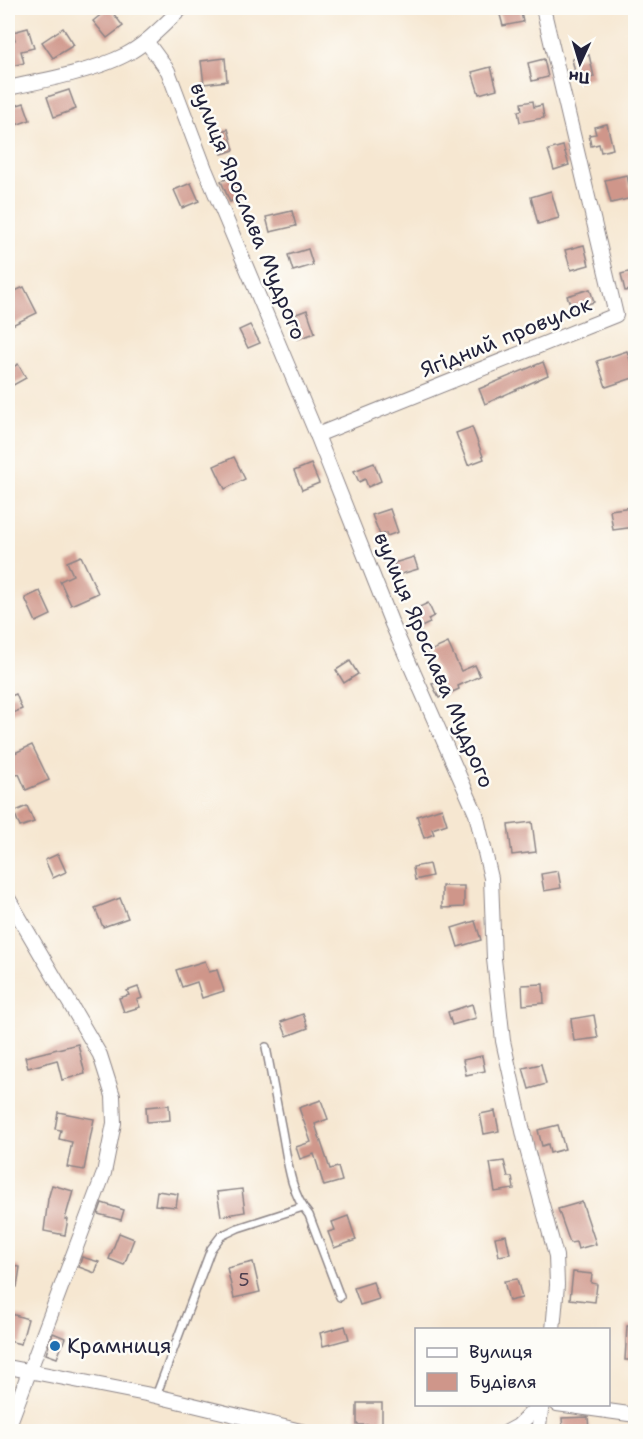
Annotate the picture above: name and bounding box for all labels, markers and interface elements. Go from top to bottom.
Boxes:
north arrow [550,33,610,93]
text: Пн [568,66,590,89]
street label: вулиця Ярослава Мудрого [183,78,313,344]
street label: Ягідний провулок [416,290,596,384]
street label: вулиця Ярослава Мудрого [367,528,501,792]
house number: 5 [238,1268,250,1292]
legend [415,1328,610,1406]
place label: Крамниця [67,1332,172,1360]
marker: Крамниця [48,1339,62,1353]
text: Вулиця [469,1340,533,1364]
text: Будівля [469,1370,537,1394]

